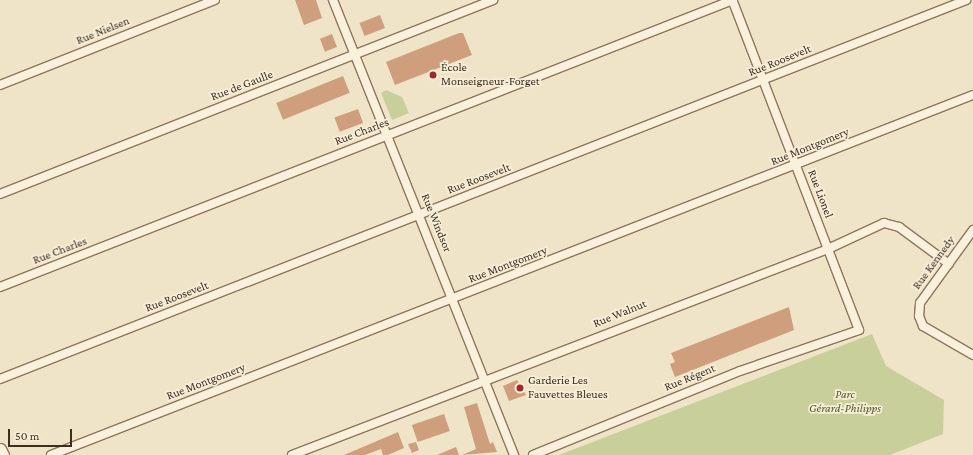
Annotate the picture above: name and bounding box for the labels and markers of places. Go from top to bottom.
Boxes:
place label: École Monseigneur-Forget [441,61,540,89]
marker: École Monseigneur-Forget [428,70,438,80]
place label: Garderie Les Fauvettes Bleues [528,374,608,402]
marker: Garderie Les Fauvettes Bleues [515,383,525,393]

